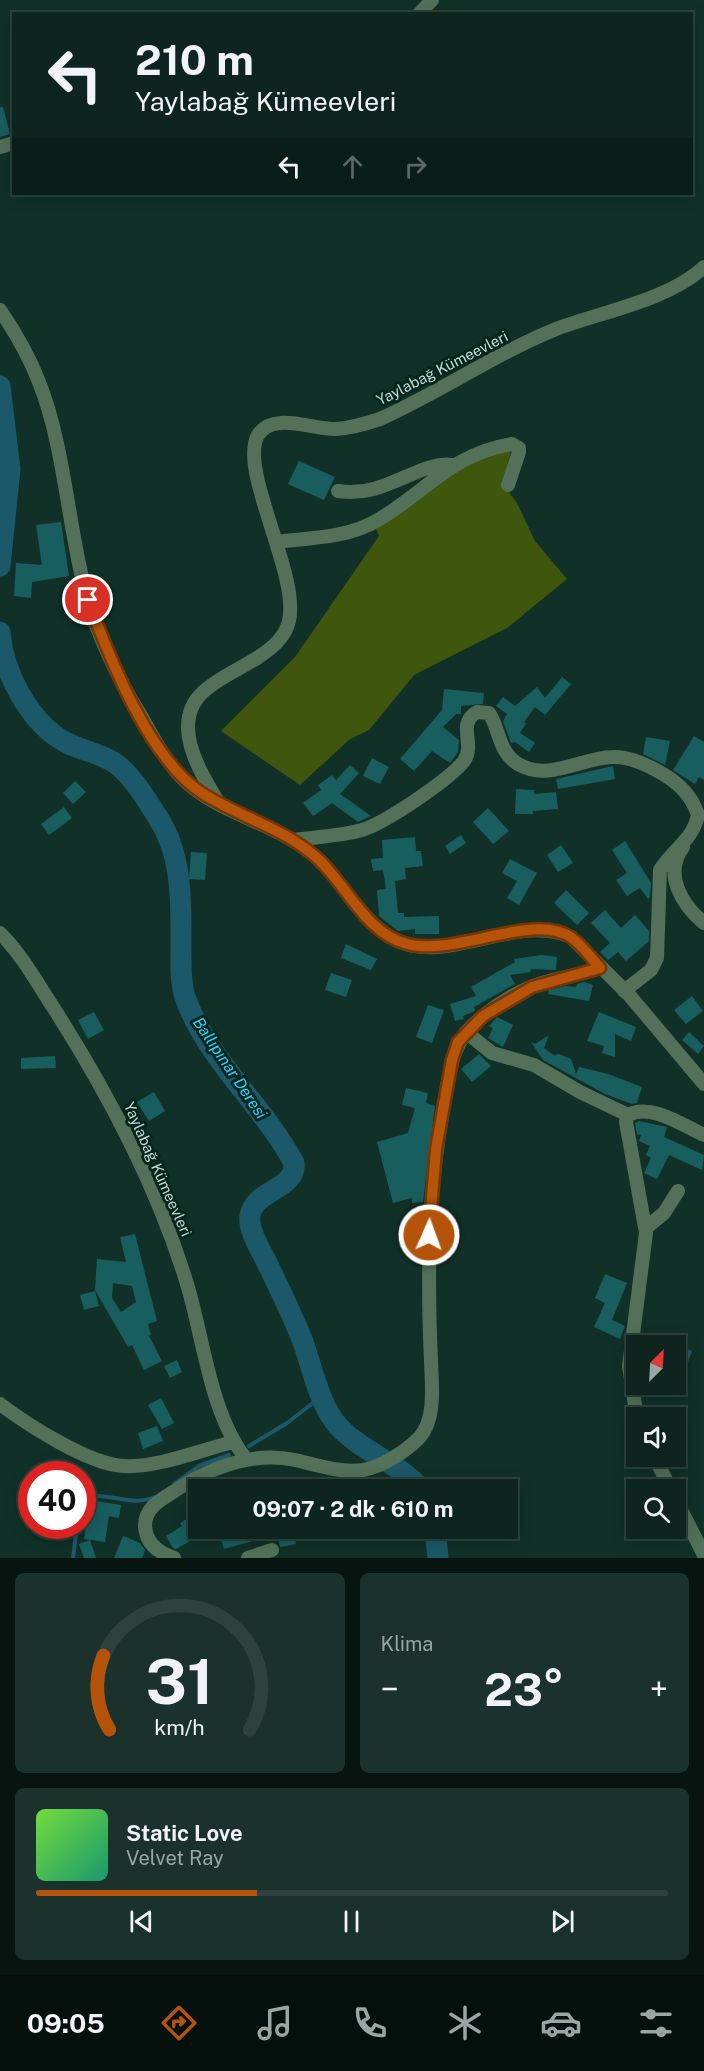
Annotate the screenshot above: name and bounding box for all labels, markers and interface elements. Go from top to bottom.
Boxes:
text: 210 m [135,35,254,84]
icon: left [36,36,114,114]
text: Yaylabağ Kümeevleri [135,85,396,117]
icon: left [273,150,306,183]
icon: ahead [336,150,369,183]
icon: right [399,150,432,183]
street label: Yaylabağ Kümeevleri [373,327,511,409]
pin [62,574,113,625]
icon: arrive [71,583,104,616]
water label: Ballıpınar Deresi [189,1014,271,1122]
street label: Yaylabağ Kümeevleri [121,1099,195,1239]
position arrow [397,1203,461,1267]
north arrow [626,1335,686,1395]
map controls [626,1335,686,1539]
button: sound [626,1407,686,1467]
speed limit sign: 40 [18,1461,96,1539]
button: search [626,1479,686,1539]
text: 09:07 · 2 dk · 610 m [252,1496,454,1522]
text: Klima [381,1632,433,1656]
text: 31 [146,1645,214,1718]
text: 23° [484,1663,564,1716]
text: − [381,1670,399,1708]
text: + [650,1670,668,1708]
text: km/h [155,1715,205,1740]
text: Static Love [126,1820,243,1846]
text: Velvet Ray [126,1846,224,1870]
icon: previous [125,1905,158,1938]
icon: pause [335,1905,368,1938]
icon: next [546,1905,579,1938]
icon: directions [158,2002,200,2044]
icon: music [254,2002,296,2044]
icon: phone [349,2002,391,2044]
icon: climate [444,2002,486,2044]
icon: car [540,2002,582,2044]
icon: filters [635,2002,677,2044]
text: 09:05 [27,2007,105,2039]

